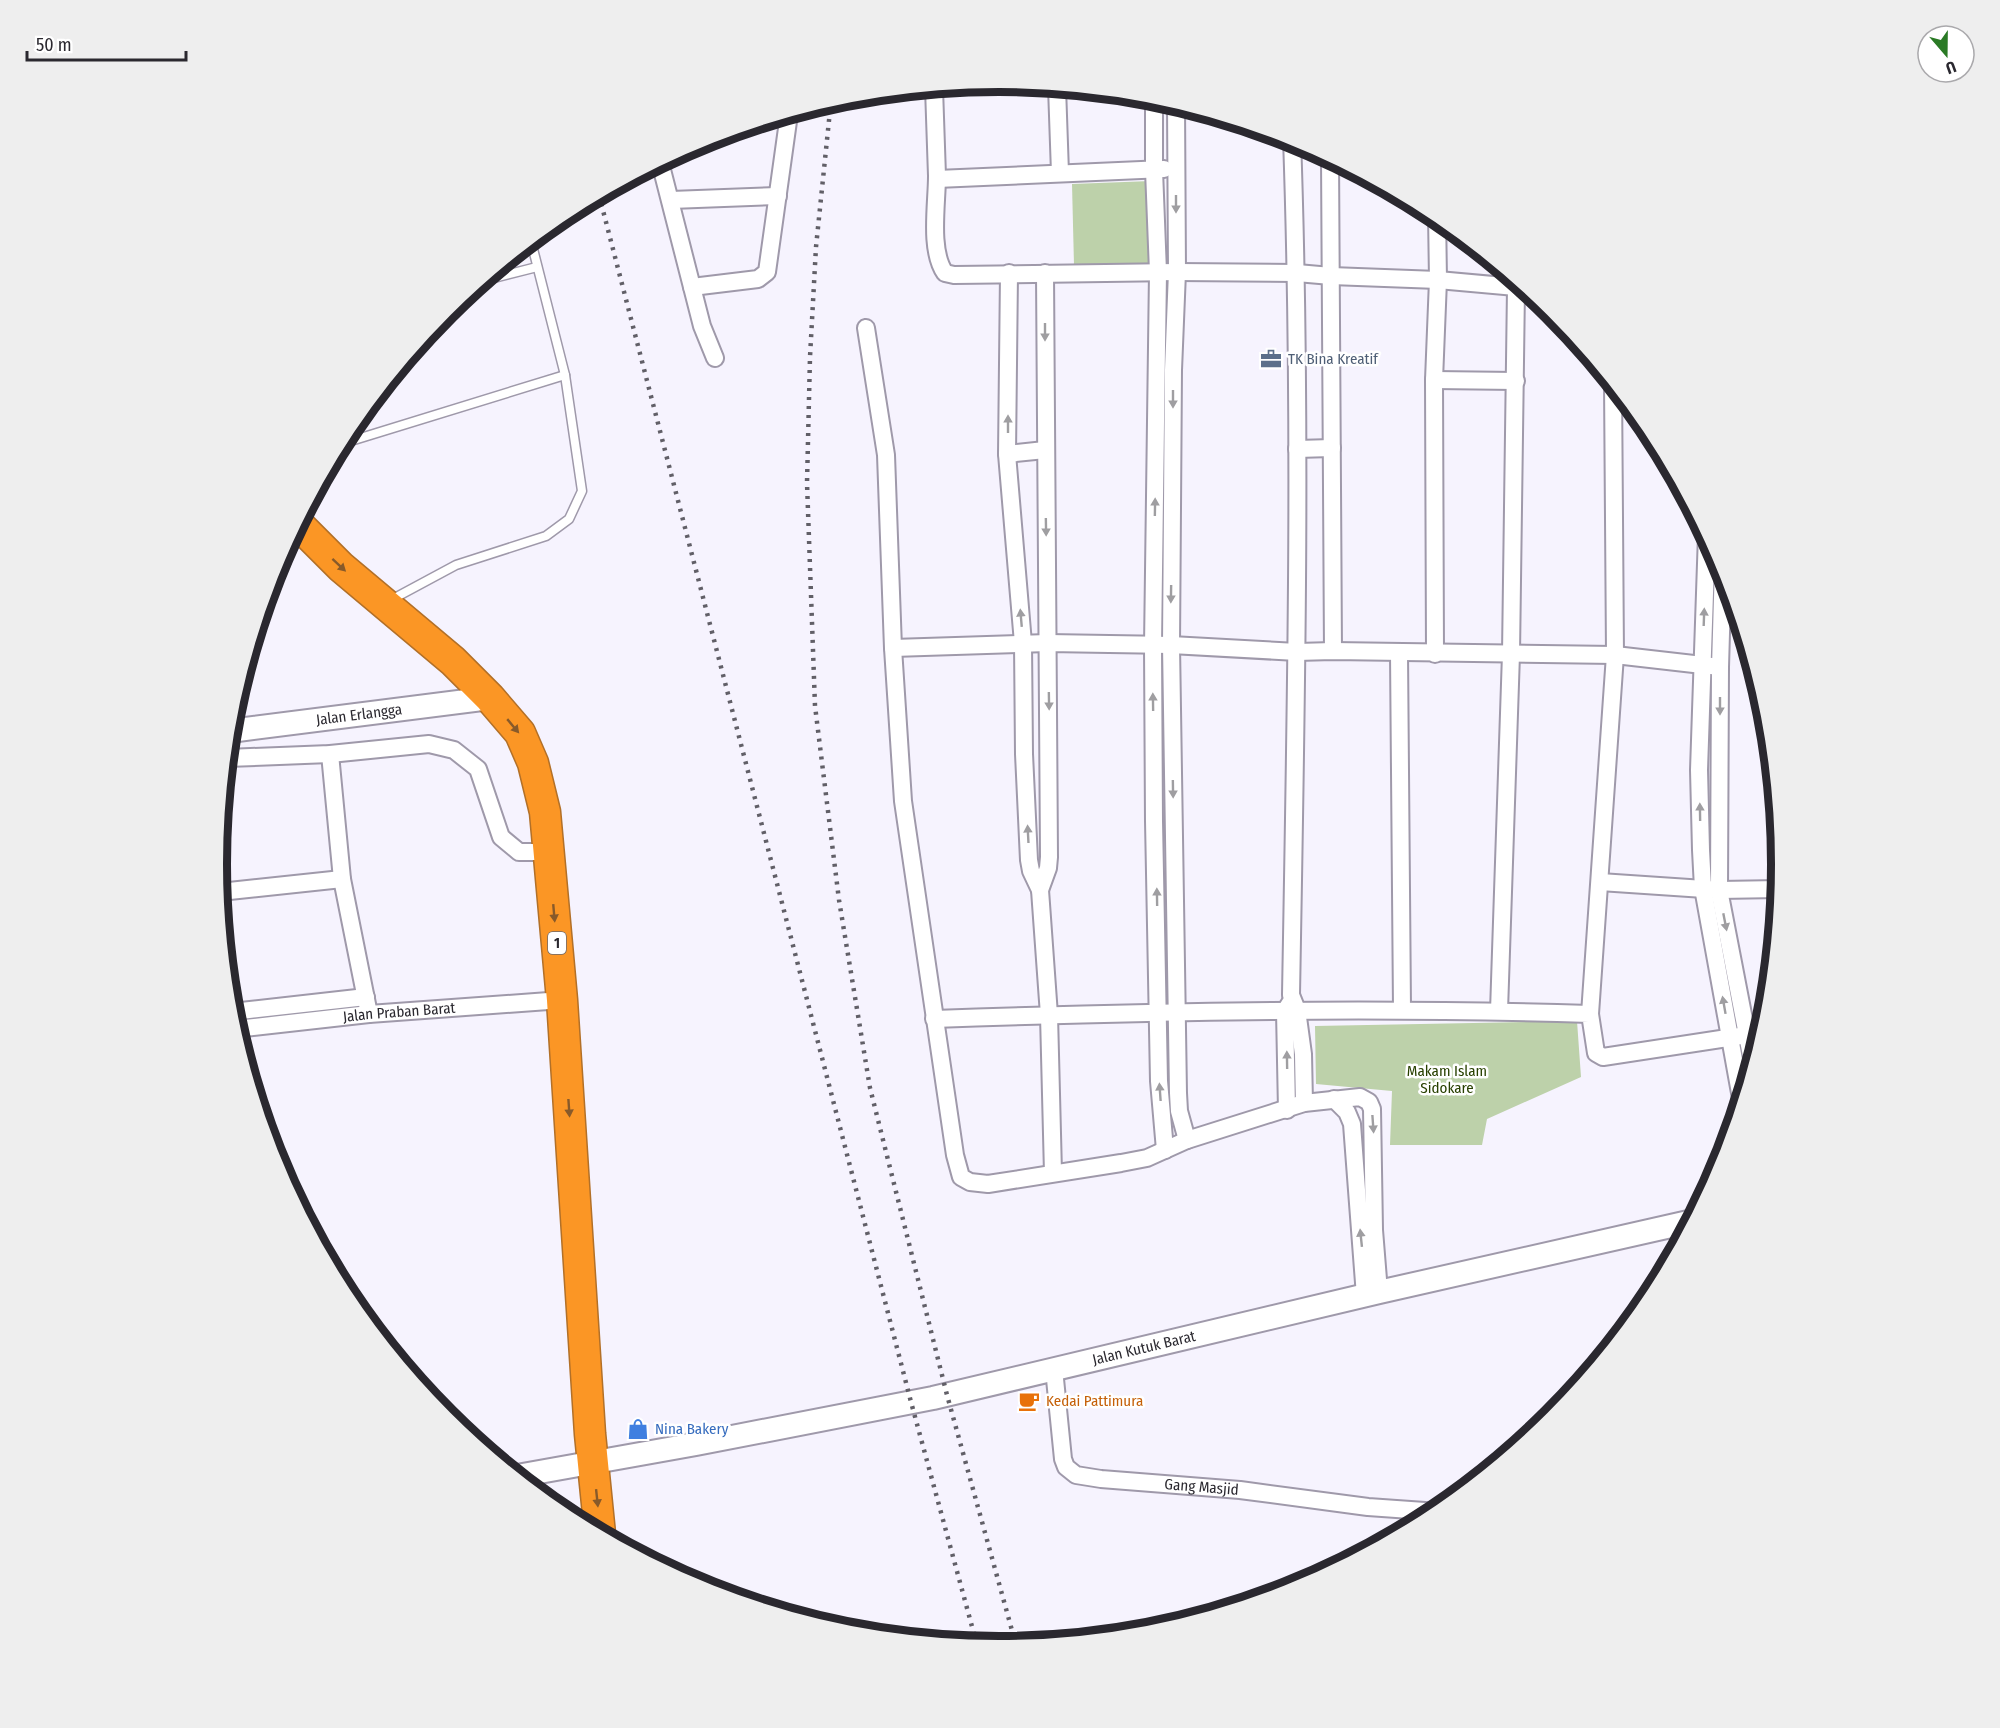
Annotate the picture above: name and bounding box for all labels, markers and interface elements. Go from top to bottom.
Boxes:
scale bar [27,24,186,62]
north arrow [1916,24,1976,84]
text: 50 m [36,34,72,56]
text: U [1943,57,1959,78]
one-way arrow [1171,194,1181,213]
one-way arrow [1040,322,1050,341]
office icon: TK Bina Kreatif [1259,347,1283,371]
place label: TK Bina Kreatif [1288,350,1379,368]
one-way arrow [1168,389,1178,408]
one-way arrow [1003,414,1012,433]
one-way arrow [1150,498,1160,517]
one-way arrow [1041,517,1051,536]
one-way arrow [332,558,347,572]
one-way arrow [1166,584,1176,603]
one-way arrow [1699,607,1709,626]
one-way arrow [1016,609,1026,628]
one-way arrow [1044,692,1054,711]
one-way arrow [1148,693,1158,712]
one-way arrow [1715,697,1725,716]
street label: Jalan Erlangga [315,700,403,729]
one-way arrow [507,718,520,734]
one-way arrow [1168,779,1178,798]
one-way arrow [1695,802,1705,821]
one-way arrow [1023,825,1032,844]
one-way arrow [1152,888,1161,907]
one-way arrow [549,904,559,923]
one-way arrow [1721,912,1730,931]
road number: 1 [548,932,566,954]
one-way arrow [1719,995,1728,1014]
street label: Jalan Praban Barat [342,999,456,1026]
one-way arrow [1282,1051,1292,1070]
park label: Makam Islam Sidokare [1407,1062,1487,1097]
one-way arrow [1155,1083,1164,1102]
one-way arrow [565,1098,574,1117]
one-way arrow [1368,1115,1377,1134]
one-way arrow [1356,1228,1366,1247]
street label: Jalan Kutuk Barat [1090,1327,1197,1369]
cafe icon: Kedai Pattimura [1017,1389,1041,1413]
place label: Kedai Pattimura [1046,1392,1143,1410]
shop icon: Nina Bakery [626,1417,650,1441]
place label: Nina Bakery [655,1420,729,1438]
street label: Gang Masjid [1164,1475,1239,1499]
one-way arrow [592,1489,602,1508]

